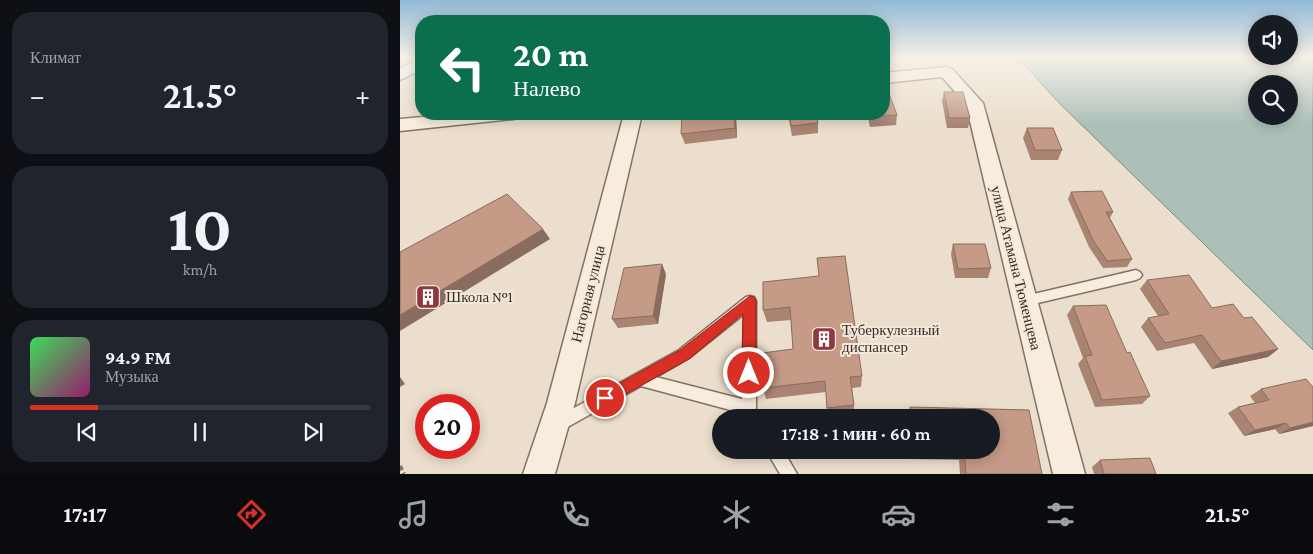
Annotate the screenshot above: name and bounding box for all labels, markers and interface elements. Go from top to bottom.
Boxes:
map controls [1248,15,1298,125]
button: sound [1248,15,1298,65]
icon: left [430,35,495,100]
text: 20 m [513,35,588,74]
text: Климат [30,49,81,66]
text: 21.5° [163,74,237,116]
button: search [1248,75,1298,125]
text: Налево [513,76,581,101]
text: − [30,80,45,111]
text: + [355,80,370,111]
street label: улица Атамана Тюменцева [988,184,1044,352]
text: 10 [168,192,232,264]
street label: Нагорная улица [568,243,608,344]
text: km/h [183,261,217,278]
building icon: Школа №1 [415,284,441,310]
place label: Школа №1 [446,289,513,305]
place label: Туберкулезный диспансер [842,322,940,355]
building icon: Туберкулезный диспансер [811,326,837,352]
position arrow [722,346,774,398]
text: 94.9 FM [105,347,171,368]
text: Музыка [105,368,159,385]
pin [584,377,626,419]
icon: arrive [591,384,619,412]
speed limit sign: 20 [415,394,480,459]
icon: previous [73,418,101,446]
icon: pause [186,418,214,446]
icon: next [299,418,327,446]
text: 17:18 · 1 мин · 60 m [782,423,930,444]
icon: directions [234,497,269,532]
icon: music [396,497,431,532]
icon: phone [558,497,593,532]
icon: climate [719,497,754,532]
icon: car [881,497,916,532]
icon: filters [1043,497,1078,532]
text: 17:17 [63,502,107,527]
text: 21.5° [1205,502,1249,527]

